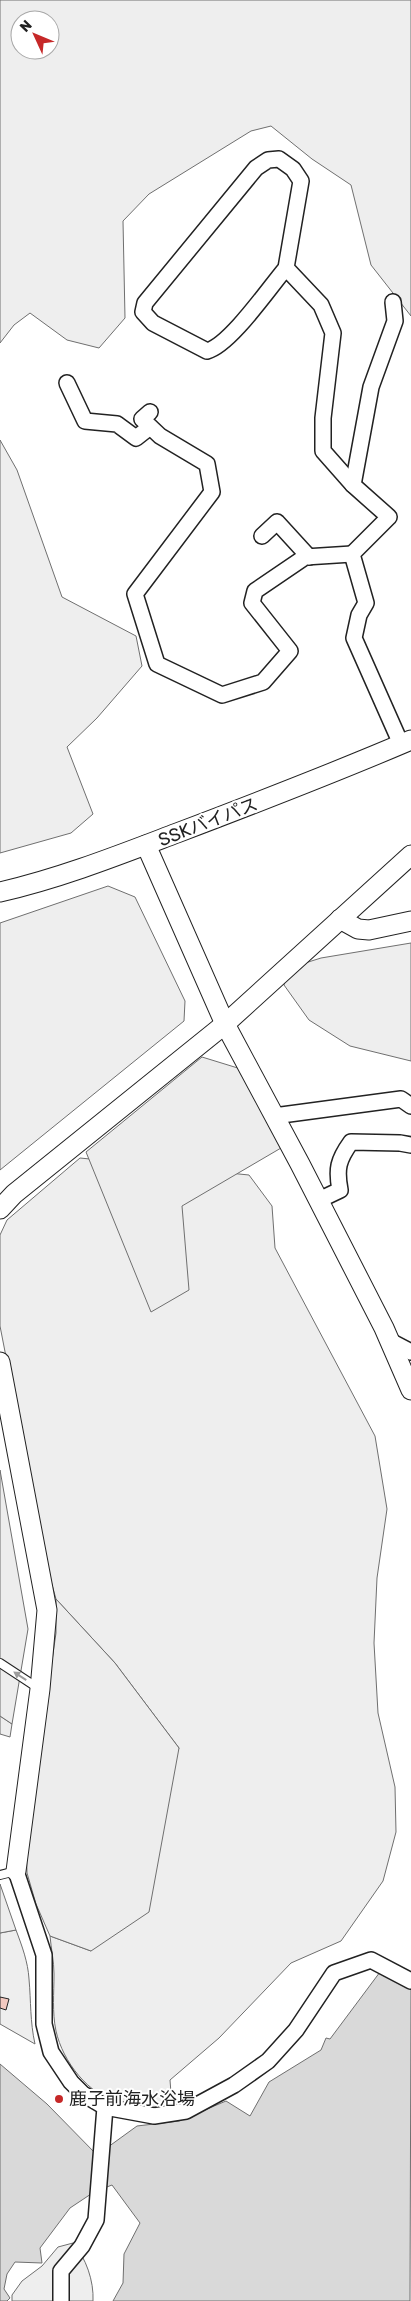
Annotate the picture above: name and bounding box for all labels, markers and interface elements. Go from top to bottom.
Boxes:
north arrow [10,10,60,60]
text: N [16,17,36,36]
street label: SSKバイパス [155,793,261,851]
one-way arrow [13,1672,26,1681]
place label: 鹿子前海水浴場 [69,2088,195,2110]
marker: 鹿子前海水浴場 [53,2093,65,2105]

